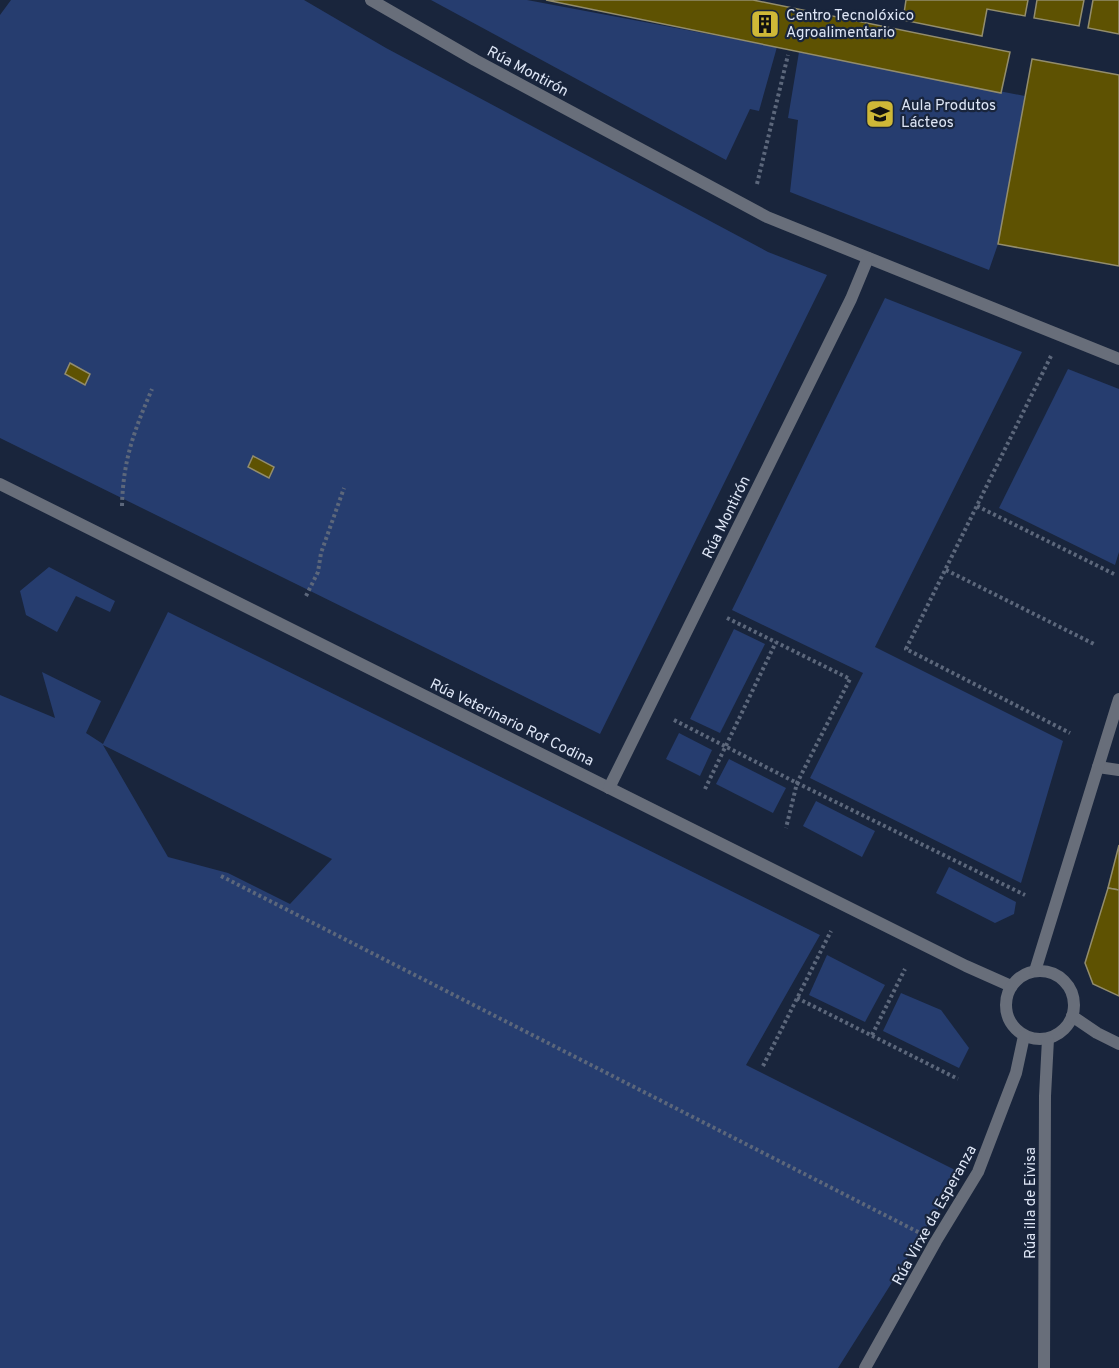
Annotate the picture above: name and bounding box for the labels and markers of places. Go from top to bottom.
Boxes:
place label: Centro Tecnolóxico Agroalimentario [786,7,914,43]
building icon: Centro Tecnolóxico Agroalimentario [749,8,781,40]
place label: Aula Produtos Lácteos [901,97,996,133]
school or university icon: Aula Produtos Lácteos [864,98,896,130]

